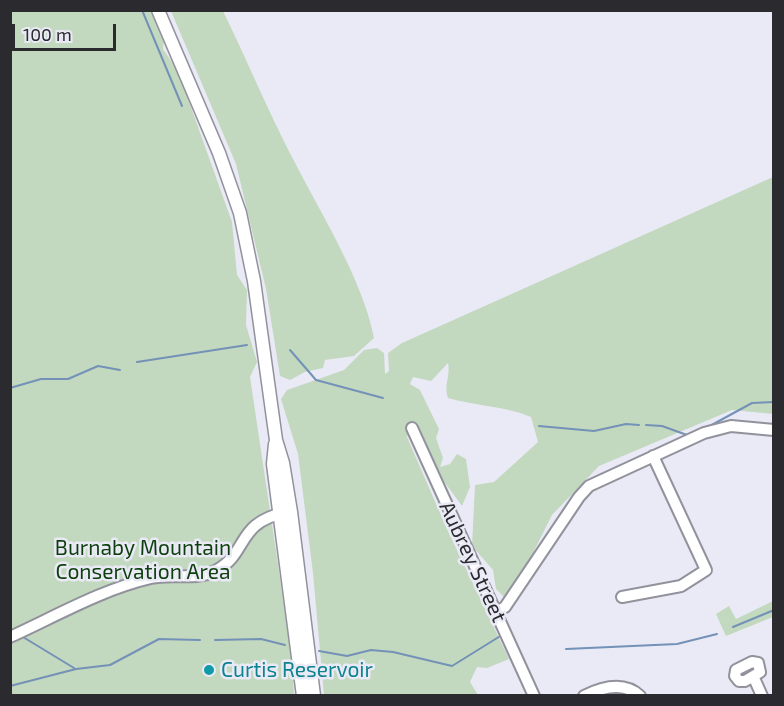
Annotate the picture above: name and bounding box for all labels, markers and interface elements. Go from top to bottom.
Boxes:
scale bar [15,12,118,50]
text: 100 m [23,23,72,45]
street label: Aubrey Street [434,498,512,626]
park label: Burnaby Mountain Conservation Area [55,535,231,585]
place label: Curtis Reservoir [221,657,373,683]
marker: Curtis Reservoir [202,663,216,677]

